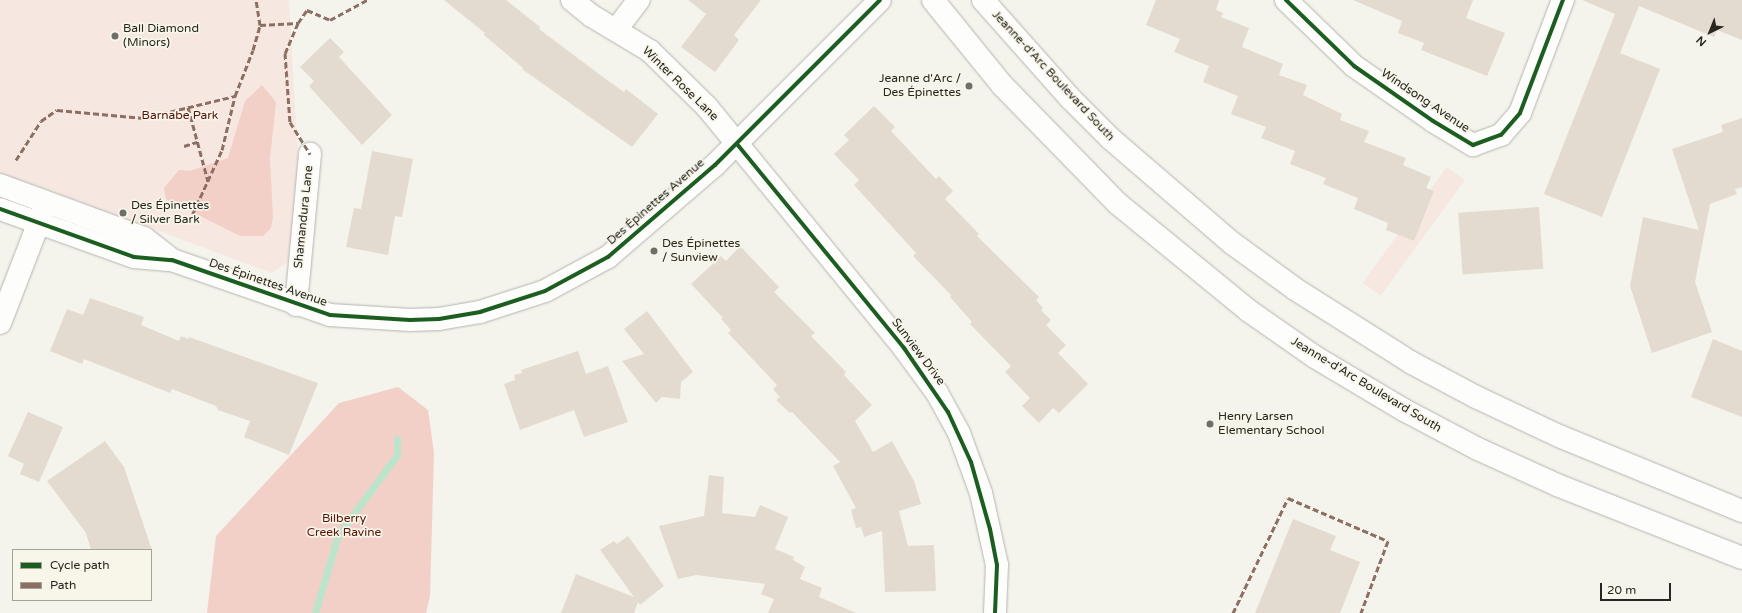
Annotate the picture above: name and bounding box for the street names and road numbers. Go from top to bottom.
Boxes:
street label: Jeanne-d'Arc Boulevard South [989,8,1117,144]
street label: Winter Rose Lane [639,44,721,124]
street label: Windsong Avenue [1378,66,1472,136]
street label: Des Épinettes Avenue [604,156,708,248]
street label: Shamandura Lane [291,165,317,269]
street label: Des Épinettes Avenue [207,256,329,310]
street label: Sunview Drive [888,316,948,388]
street label: Jeanne-d'Arc Boulevard South [1288,334,1444,436]

